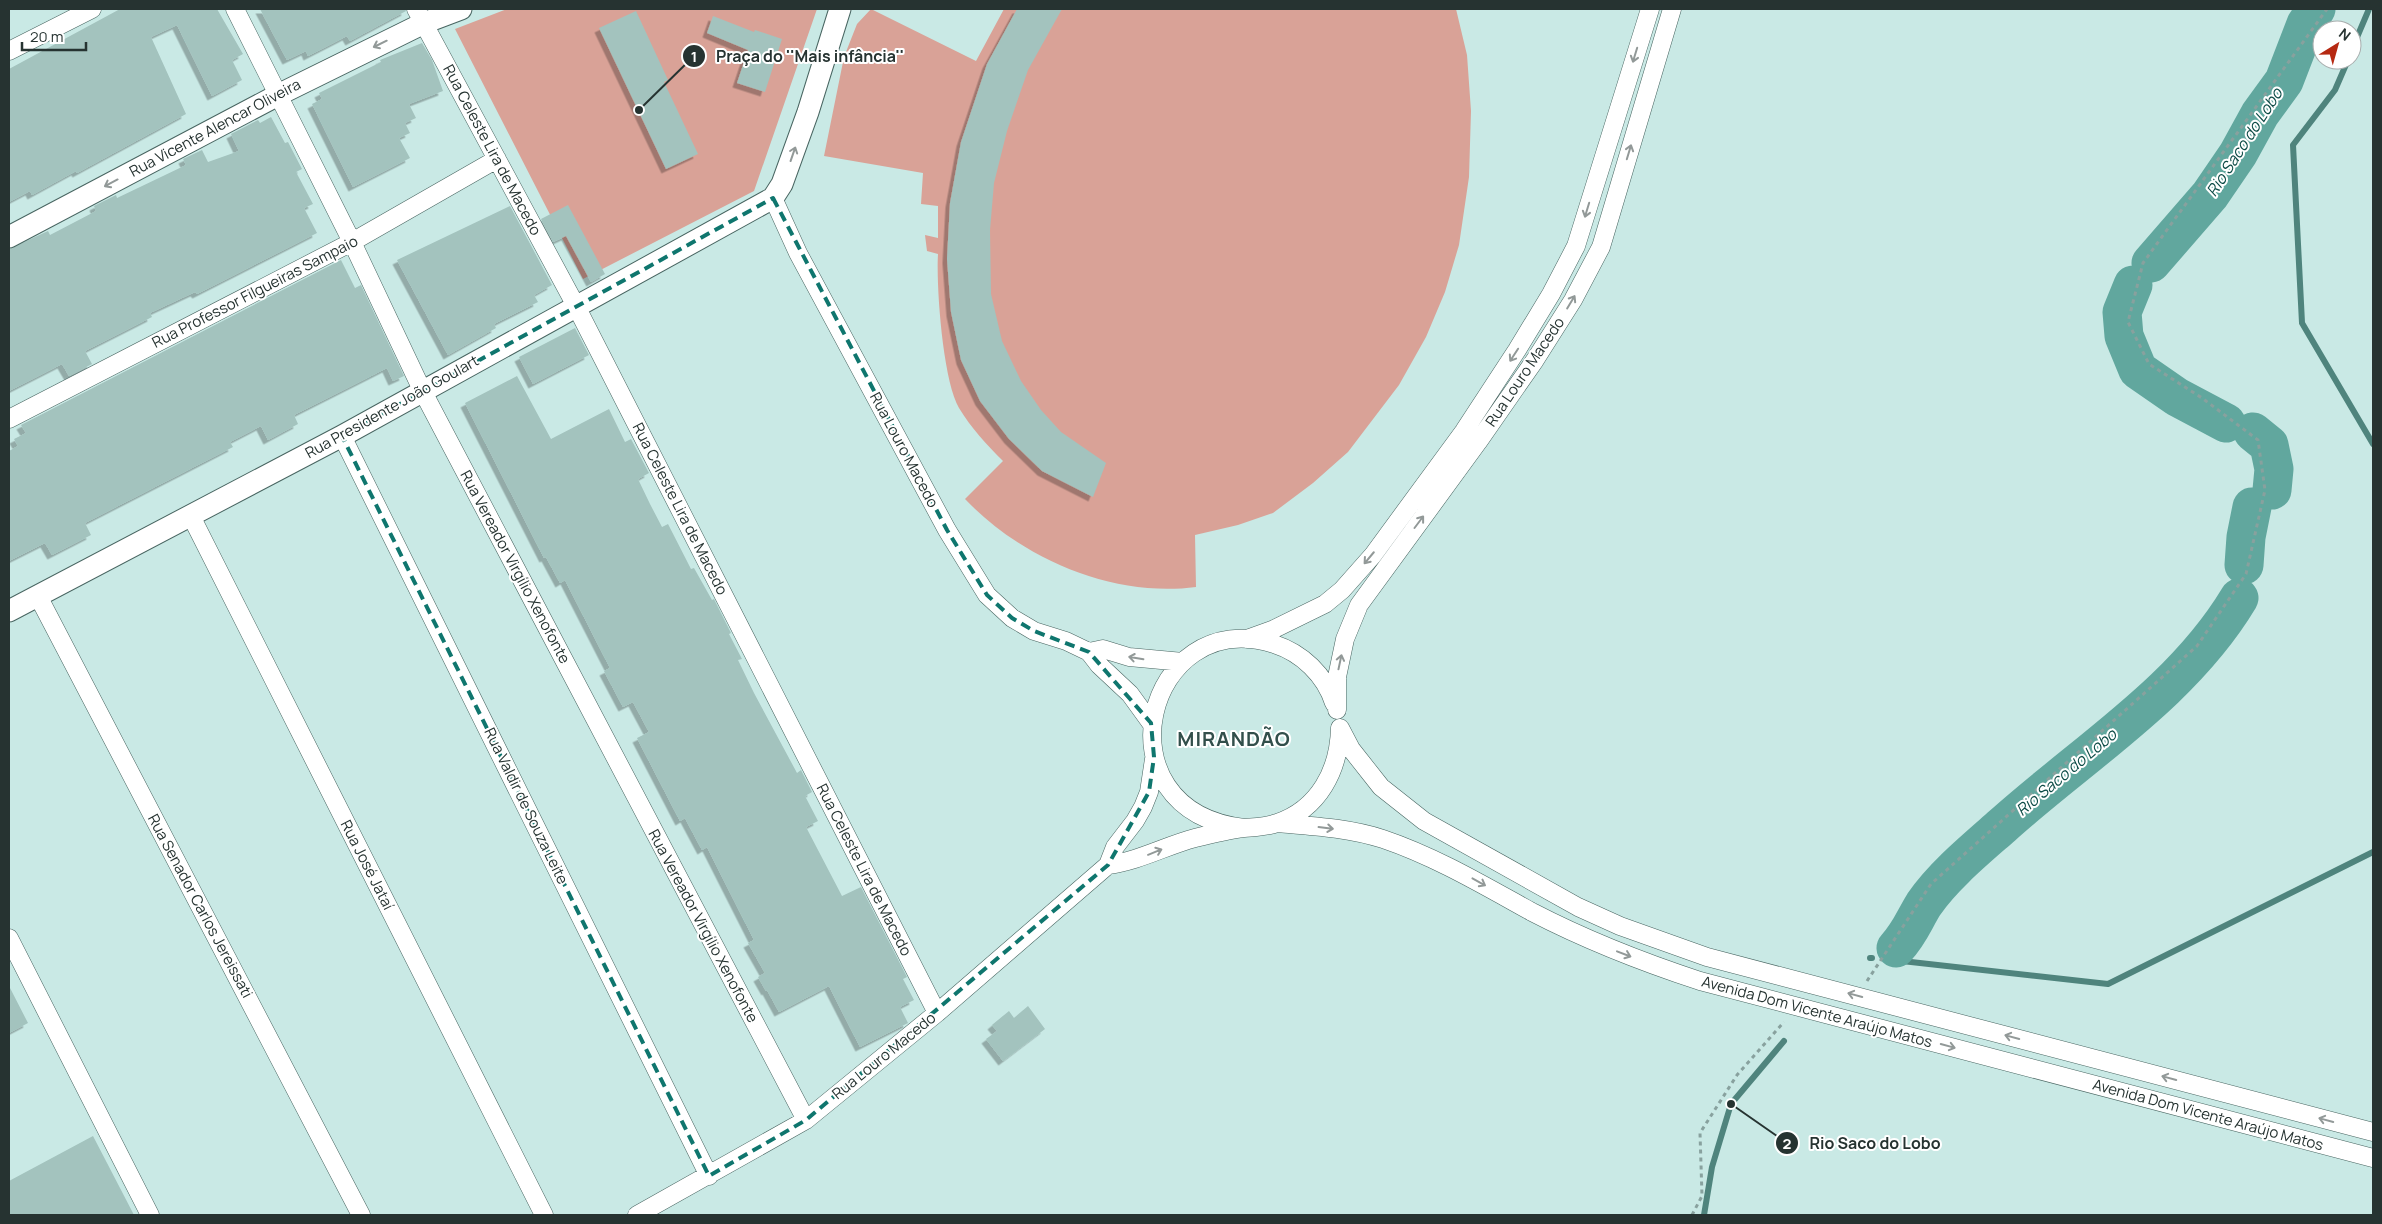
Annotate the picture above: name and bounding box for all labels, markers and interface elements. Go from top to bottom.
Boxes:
scale bar [22,20,86,52]
north arrow [2312,20,2362,70]
text: N [2335,24,2355,45]
text: 20 m [30,26,63,47]
one-way arrow [373,40,388,49]
callout: Praça do ''Mais infância'' [681,41,914,72]
text: Praça do ''Mais infância'' [716,45,904,67]
text: 1 [691,46,697,67]
one-way arrow [1630,47,1640,63]
street label: Rua Celeste Lira de Macedo [438,61,547,239]
street label: Rua Vicente Alencar Oliveira [125,73,304,182]
water label: Rio Saco do Lobo [2201,82,2288,201]
one-way arrow [1625,144,1635,160]
one-way arrow [789,147,798,162]
one-way arrow [104,178,119,188]
one-way arrow [1582,202,1591,218]
street label: Rua Professor Filgueiras Sampaio [148,230,361,353]
one-way arrow [1566,295,1576,310]
street label: Rua Louro Macedo [1480,313,1569,431]
one-way arrow [1509,348,1520,362]
street label: Rua Presidente João Goulart [301,350,482,463]
street label: Rua Louro Macedo [865,388,944,511]
street label: Rua Celeste Lira de Macedo [628,419,733,599]
street label: Rua Vereador Virgílio Xenofonte [455,466,576,667]
one-way arrow [1413,516,1424,529]
one-way arrow [1364,552,1375,565]
one-way arrow [1128,652,1144,662]
one-way arrow [1336,654,1345,670]
water label: Rio Saco do Lobo [2011,722,2122,821]
street label: Rua Valdir de Souza Leite [479,724,574,888]
district label: MIRANDÃO [1177,725,1291,752]
street label: Rua Celeste Lira de Macedo [812,780,917,960]
street label: Rua Senador Carlos Jereissati [143,810,258,1001]
street label: Rua José Jataí [336,816,399,914]
one-way arrow [1318,823,1334,833]
street label: Rua Vereador Virgílio Xenofonte [643,825,764,1026]
one-way arrow [1147,847,1162,856]
one-way arrow [1471,877,1485,887]
one-way arrow [1616,950,1631,959]
street label: Avenida Dom Vicente Araújo Matos [1699,971,1935,1053]
one-way arrow [1847,990,1863,1000]
street label: Rua Louro Macedo [827,1007,940,1104]
one-way arrow [2004,1032,2020,1041]
one-way arrow [1940,1042,1956,1052]
one-way arrow [2161,1073,2177,1082]
street label: Avenida Dom Vicente Araújo Matos [2090,1074,2326,1156]
one-way arrow [2319,1114,2335,1124]
callout: Rio Saco do Lobo [1774,1128,1950,1159]
text: Rio Saco do Lobo [1809,1132,1941,1154]
text: 2 [1783,1133,1792,1154]

